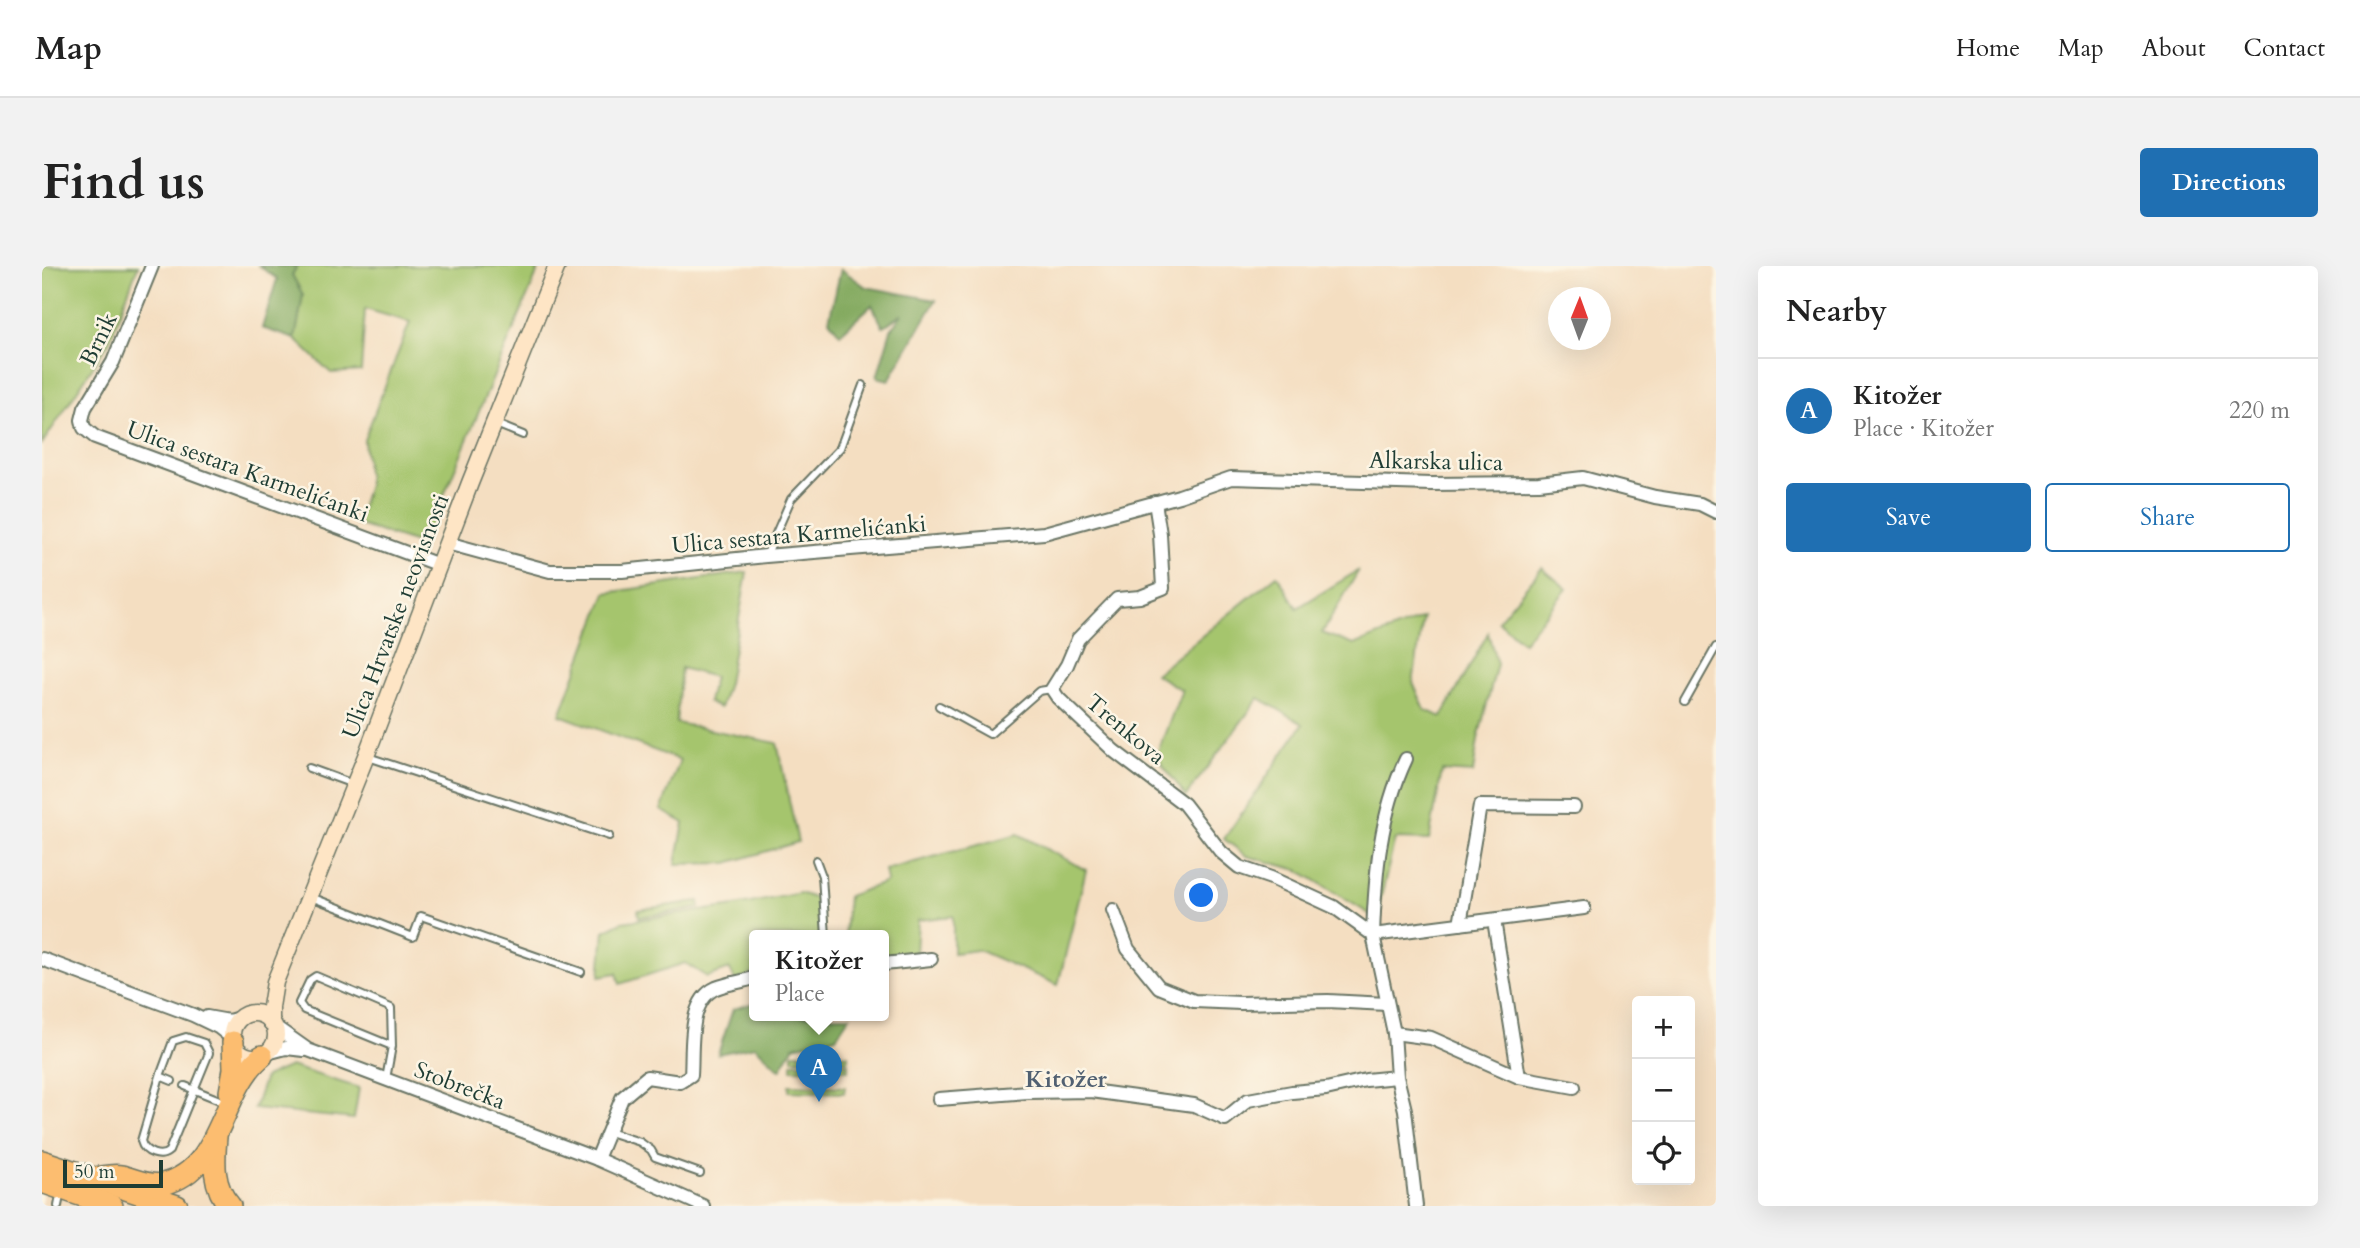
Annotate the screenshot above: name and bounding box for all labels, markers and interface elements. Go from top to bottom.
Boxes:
text: Map [35,26,102,71]
text: Home [1956,32,2020,65]
text: Map [2058,32,2104,65]
text: About [2142,32,2206,65]
text: Contact [2244,32,2325,65]
button: Directions [2140,148,2318,217]
text: Find us [42,149,205,216]
north arrow [1548,287,1611,350]
text: Nearby [1786,291,1887,332]
street label: Brnik [72,307,125,371]
text: Kitožer [1853,378,1942,413]
text: A [1800,395,1818,426]
text: 220 m [2229,395,2290,426]
street label: Ulica sestara Karmelićanki [123,413,373,530]
text: Place · Kitožer [1853,413,1994,444]
street label: Alkarska ulica [1369,445,1503,478]
button: Save [1786,483,2031,552]
button: Share [2045,483,2290,552]
street label: Ulica Hrvatske neovisnosti [335,490,456,743]
street label: Ulica sestara Karmelićanki [671,508,928,561]
street label: Trenkova [1079,687,1172,772]
your location [1184,878,1218,912]
popup [749,930,889,1021]
text: Kitožer [775,943,863,978]
text: Place [775,978,825,1009]
map controls [1632,996,1695,1185]
button: + [1632,996,1695,1059]
pin: A [796,1044,842,1102]
street label: Stobrečka [410,1054,510,1117]
button: − [1632,1059,1695,1122]
district label: Kitožer [1025,1063,1107,1096]
button: locate [1632,1122,1695,1185]
scale bar [63,1157,163,1189]
text: 50 m [74,1159,115,1185]

